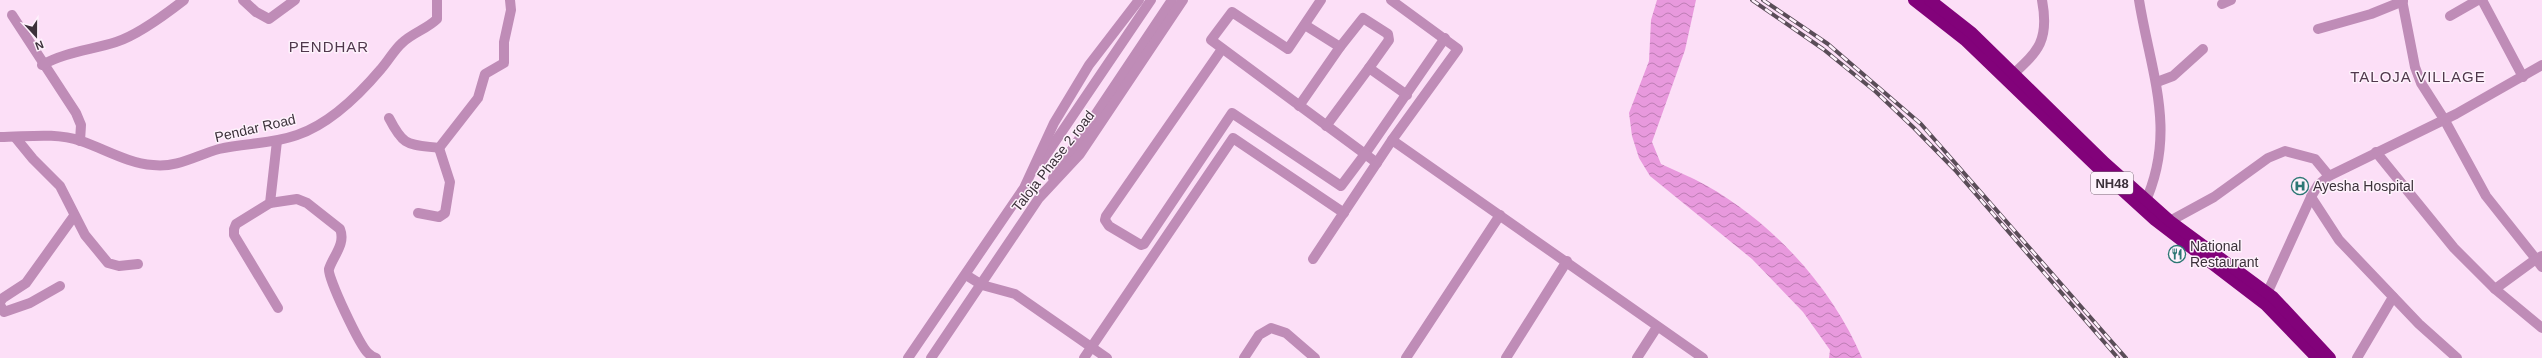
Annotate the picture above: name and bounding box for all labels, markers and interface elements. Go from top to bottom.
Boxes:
north arrow [16,16,56,56]
text: N [34,38,45,52]
district label: PENDHAR [289,38,369,55]
district label: TALOJA VILLAGE [2350,68,2486,85]
street label: Taloja Phase 2 road [1009,107,1097,215]
street label: Pendar Road [213,111,297,145]
road number: NH48 [2091,172,2133,194]
hospital icon: Ayesha Hospital [2290,176,2310,196]
place label: Ayesha Hospital [2313,178,2414,194]
place label: National Restaurant [2190,238,2259,270]
restaurant icon: National Restaurant [2167,244,2187,264]

